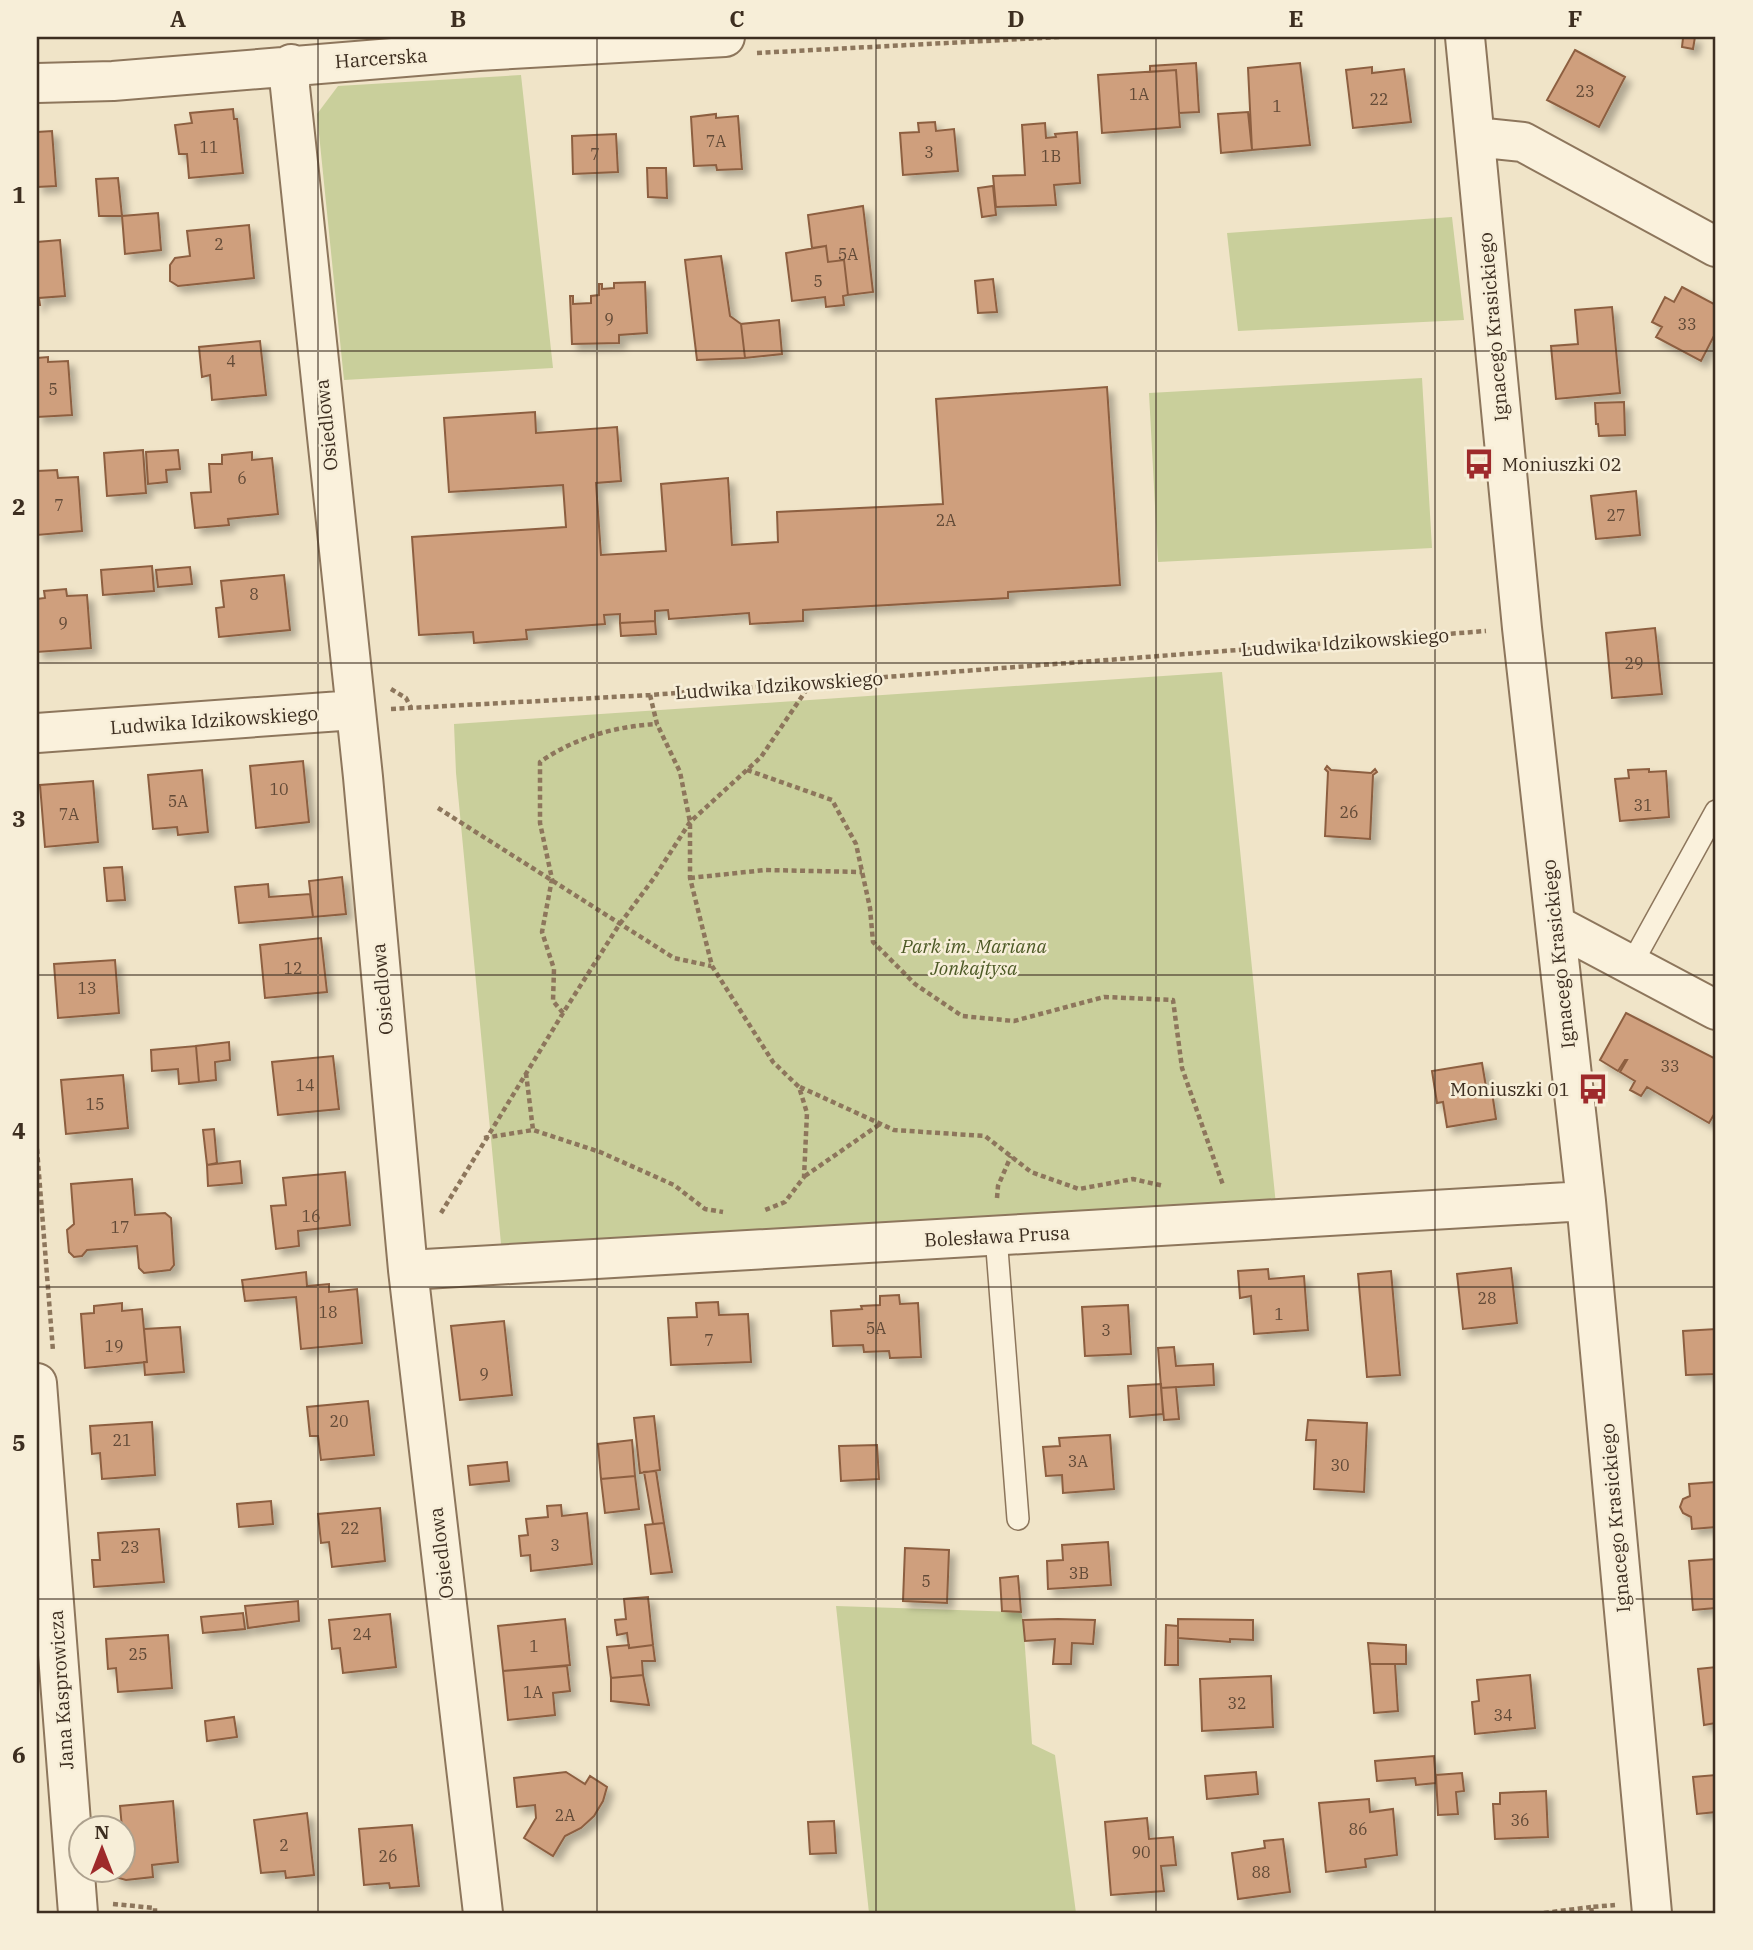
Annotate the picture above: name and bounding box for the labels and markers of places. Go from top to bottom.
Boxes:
bus stop icon: Moniuszki 02 [1462,447,1496,481]
place label: Moniuszki 02 [1502,452,1622,476]
bus stop icon: Moniuszki 01 [1576,1072,1610,1106]
place label: Moniuszki 01 [1450,1077,1570,1101]

